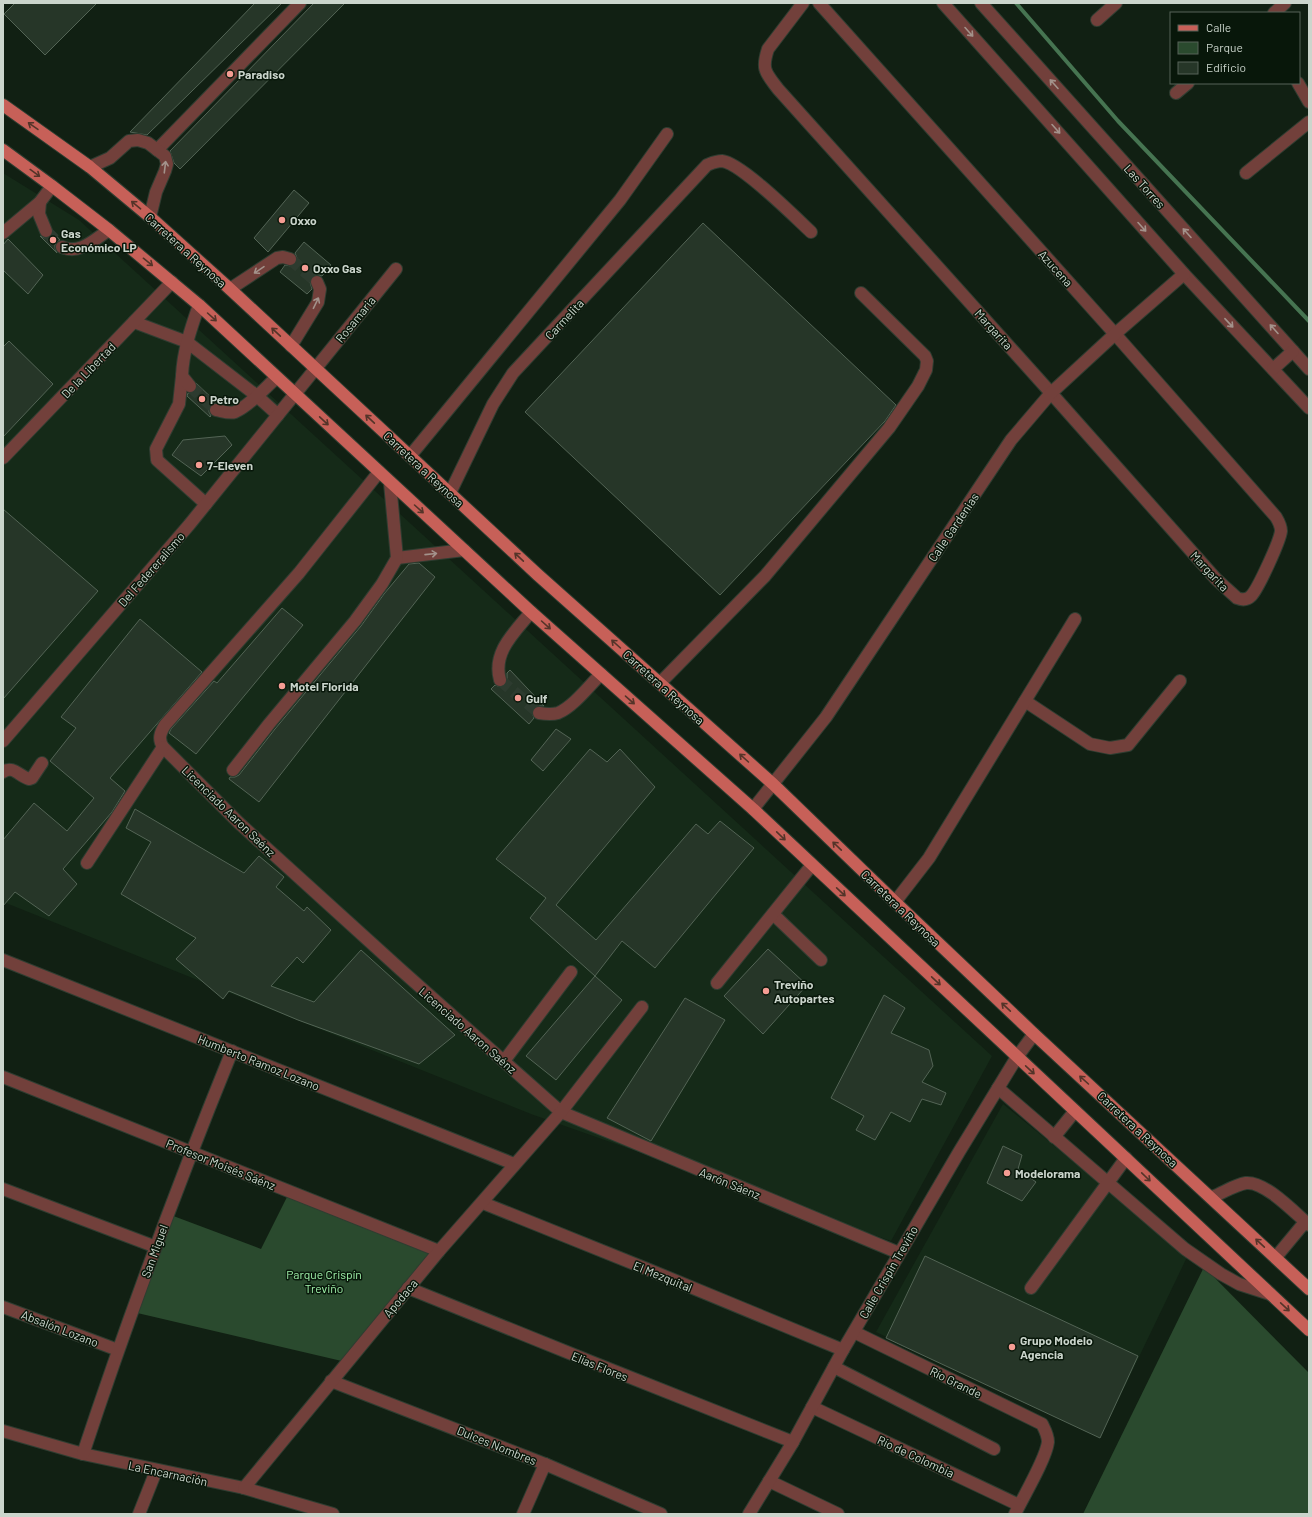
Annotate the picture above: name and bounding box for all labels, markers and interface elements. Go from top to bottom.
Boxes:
legend [1170,12,1300,84]
text: Calle [1206,20,1231,34]
one-way arrow [965,27,974,37]
text: Parque [1206,40,1243,54]
text: Edificio [1206,60,1246,74]
place label: Paradiso [238,67,285,81]
marker: Paradiso [225,69,235,79]
one-way arrow [1049,78,1058,89]
one-way arrow [28,122,39,130]
one-way arrow [1051,124,1060,135]
one-way arrow [161,160,169,173]
street label: Las Torres [1122,161,1169,211]
one-way arrow [29,169,40,177]
one-way arrow [130,200,141,209]
street label: Carretera a Reynosa [143,210,229,290]
place label: Oxxo [290,213,317,227]
marker: Oxxo [277,215,287,225]
one-way arrow [1137,221,1146,231]
place label: Gas Económico LP [61,226,137,254]
one-way arrow [1183,228,1192,238]
marker: Gas Económico LP [48,235,58,245]
street label: Azucena [1036,247,1076,289]
one-way arrow [143,257,153,266]
place label: Oxxo Gas [313,261,362,275]
marker: Oxxo Gas [300,263,310,273]
one-way arrow [254,266,265,274]
street label: Rosamaria [332,293,378,345]
street label: Carmelita [542,296,586,342]
one-way arrow [313,297,320,309]
street label: Margarita [972,306,1016,352]
one-way arrow [207,312,217,322]
one-way arrow [1225,318,1234,328]
one-way arrow [1269,324,1278,335]
one-way arrow [271,328,281,337]
street label: De la Libertad [58,339,118,401]
place label: Petro [210,392,239,406]
marker: Petro [197,394,207,404]
one-way arrow [365,414,375,424]
one-way arrow [318,416,328,425]
street label: Carretera a Reynosa [381,428,467,510]
place label: 7-Eleven [207,458,253,472]
marker: 7-Eleven [194,460,204,470]
street label: Calle Gardenias [925,490,981,564]
one-way arrow [414,504,424,513]
street label: Del Federeralismo [115,529,187,609]
street label: Margarita [1188,548,1232,594]
one-way arrow [424,550,437,558]
one-way arrow [514,552,524,562]
one-way arrow [541,621,551,630]
one-way arrow [611,639,621,648]
street label: Carretera a Reynosa [621,647,707,727]
place label: Motel Florida [290,679,359,693]
marker: Motel Florida [277,681,287,691]
place label: Gulf [526,691,548,705]
marker: Gulf [513,693,523,703]
one-way arrow [624,696,635,705]
one-way arrow [739,753,749,763]
street label: Licenciado Aaron Saénz [179,763,279,859]
one-way arrow [776,831,786,840]
one-way arrow [832,841,842,851]
street label: Carretera a Reynosa [859,867,943,949]
one-way arrow [836,887,846,897]
one-way arrow [930,976,940,985]
place label: Treviño Autopartes [774,977,835,1005]
street label: Licenciado Aaron Saénz [417,984,519,1076]
marker: Treviño Autopartes [761,986,771,996]
one-way arrow [1001,1003,1011,1012]
street label: Humberto Ramoz Lozano [196,1031,322,1093]
one-way arrow [1025,1065,1036,1074]
one-way arrow [1080,1076,1090,1085]
street label: Carretera a Reynosa [1095,1088,1181,1170]
street label: Profesor Moisés Sáénz [164,1136,278,1192]
street label: Aarón Sáenz [698,1164,762,1202]
place label: Modelorama [1015,1166,1080,1180]
marker: Modelorama [1002,1168,1012,1178]
one-way arrow [1141,1172,1151,1182]
street label: San Miguel [138,1222,170,1280]
street label: Calle Crispín Treviño [856,1223,920,1321]
one-way arrow [1255,1238,1265,1248]
street label: El Mezquital [632,1258,694,1294]
park label: Parque Crispín Treviño [286,1267,362,1295]
street label: Apodaca [380,1276,420,1320]
one-way arrow [1280,1302,1290,1312]
street label: Absalón Lozano [19,1307,101,1349]
place label: Grupo Modelo Agencia [1020,1333,1093,1361]
marker: Grupo Modelo Agencia [1007,1342,1017,1352]
street label: Elías Flores [570,1348,630,1384]
street label: Río Grande [928,1363,984,1401]
street label: Dulces Nombres [455,1423,539,1467]
street label: Río de Colombia [875,1432,957,1480]
street label: La Encarnación [127,1458,209,1488]

